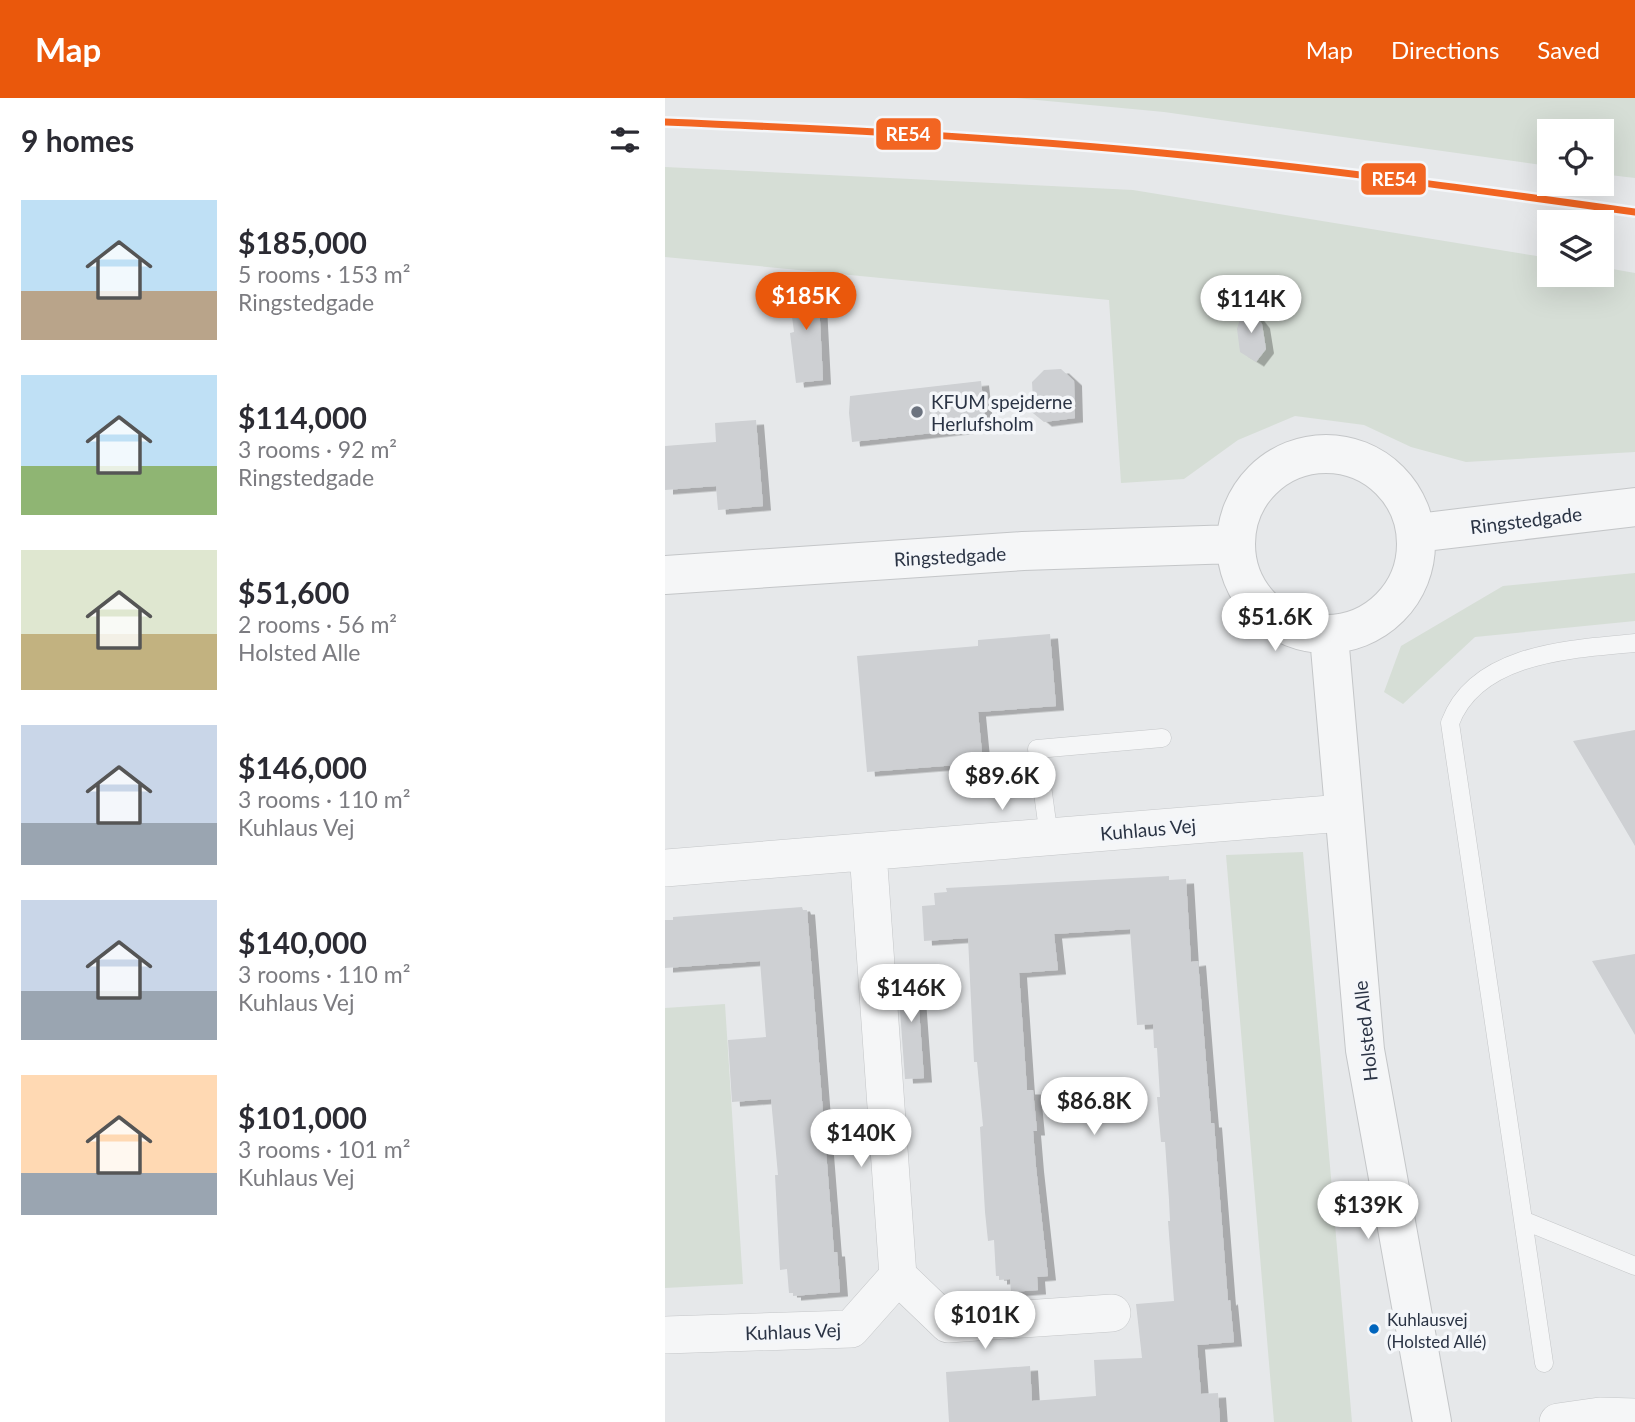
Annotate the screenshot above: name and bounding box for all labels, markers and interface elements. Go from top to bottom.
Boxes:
text: Map [35,29,101,69]
text: Map [1306,35,1353,64]
text: Directions [1391,35,1499,64]
text: Saved [1537,35,1600,64]
line badge: RE54 [875,117,942,151]
map controls [1537,119,1614,287]
button: locate [1537,119,1614,196]
icon: filters [606,121,644,159]
text: 9 homes [21,122,134,158]
text: RE54 [885,122,931,145]
line badge: RE54 [1360,162,1427,196]
text: RE54 [1371,167,1417,190]
button: layers [1537,210,1614,287]
text: $185,000 [238,224,367,260]
icon: home [77,228,161,312]
text: 5 rooms · 153 m² [238,260,410,288]
pin: $185K [757,272,855,332]
pin: $114K [1202,275,1300,335]
text: $185K [771,281,841,309]
text: $114K [1216,284,1286,312]
text: Ringstedgade [238,288,374,316]
place label: KFUM spejderne Herlufsholm [931,390,1073,435]
text: $114,000 [238,399,367,435]
icon: home [77,403,161,487]
marker: KFUM spejderne Herlufsholm [909,404,925,420]
text: 3 rooms · 92 m² [238,435,397,463]
text: Ringstedgade [238,463,374,491]
street label: Ringstedgade [1469,502,1583,538]
street label: Ringstedgade [893,542,1007,570]
text: $51,600 [238,574,349,610]
icon: home [77,578,161,662]
pin: $51.6K [1218,594,1332,653]
text: $51.6K [1238,602,1312,630]
text: 2 rooms · 56 m² [238,610,397,638]
text: Holsted Alle [238,638,361,666]
text: $146,000 [238,749,367,785]
pin: $89.6K [945,752,1059,812]
icon: home [77,753,161,837]
text: $89.6K [965,761,1039,789]
text: 3 rooms · 110 m² [238,785,410,813]
text: Kuhlaus Vej [238,813,355,841]
street label: Kuhlaus Vej [1099,813,1197,845]
text: $140,000 [238,924,367,960]
icon: home [77,928,161,1012]
text: 3 rooms · 110 m² [238,960,410,988]
pin: $146K [862,964,960,1024]
text: $146K [876,973,946,1001]
street label: Holsted Alle [1348,979,1382,1083]
text: Kuhlaus Vej [238,988,355,1016]
pin: $86.8K [1037,1077,1151,1137]
text: $86.8K [1057,1086,1131,1114]
text: $101,000 [238,1099,367,1135]
icon: home [77,1103,161,1187]
pin: $140K [812,1110,910,1169]
text: $140K [826,1118,896,1146]
text: 3 rooms · 101 m² [238,1135,410,1163]
text: Kuhlaus Vej [238,1163,355,1191]
pin: $139K [1319,1182,1417,1241]
text: $139K [1333,1190,1403,1218]
pin: $101K [936,1292,1034,1351]
text: $101K [950,1300,1020,1328]
place label: Kuhlausvej (Holsted Allé) [1387,1309,1486,1352]
street label: Kuhlaus Vej [744,1318,842,1344]
marker: Kuhlausvej (Holsted Allé) [1367,1322,1381,1336]

